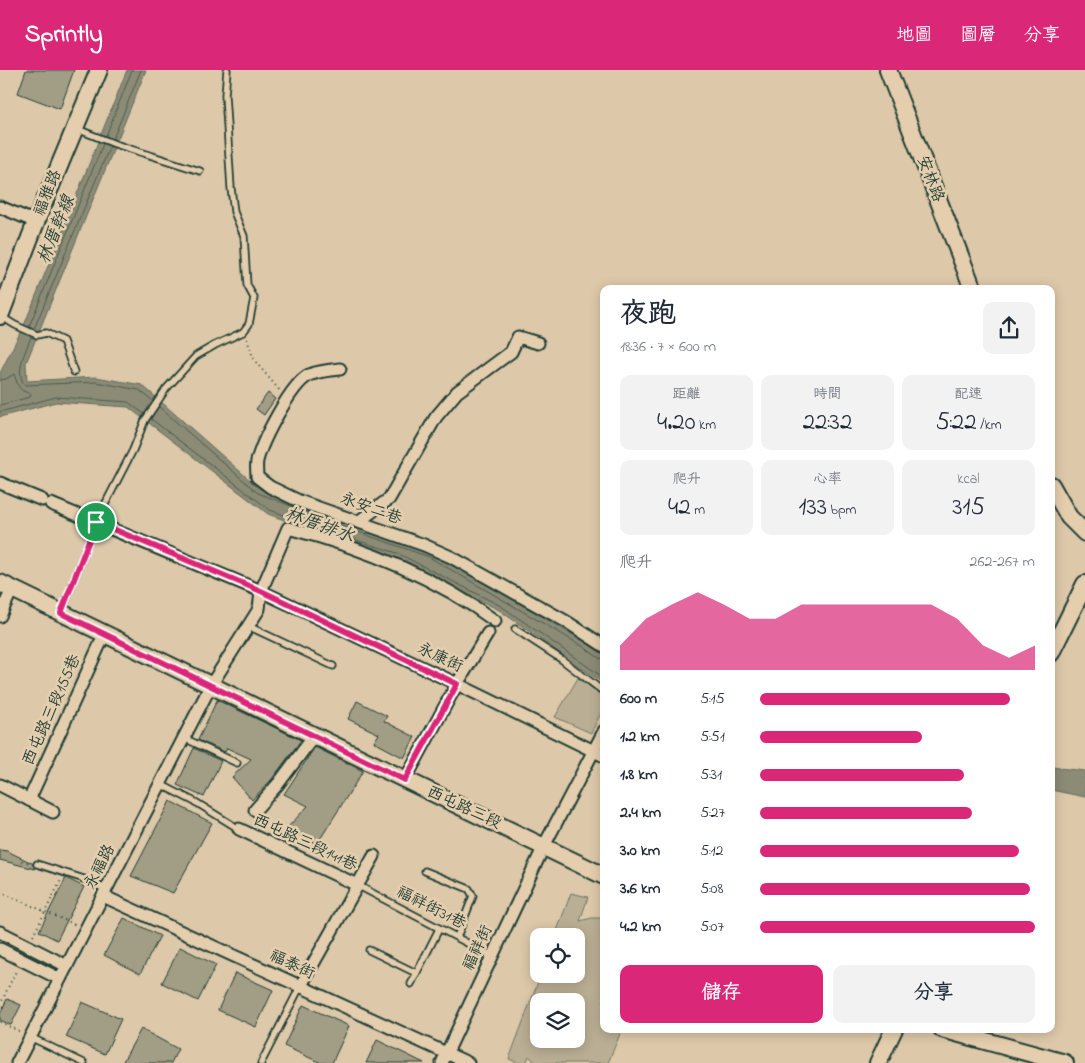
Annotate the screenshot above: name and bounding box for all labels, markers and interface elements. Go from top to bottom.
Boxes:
text: Sprintly [25,18,103,53]
text: 地圖 [896,23,932,49]
text: 圖層 [960,23,996,49]
text: 分享 [1024,23,1060,49]
street label: 安林路 [910,152,950,206]
street label: 福雅路 [28,166,68,220]
water label: 林厝幹線 [31,191,83,268]
text: 夜跑 [620,295,676,336]
button: share [983,302,1035,354]
text: 18:36 · 7 × 600 m [620,335,716,359]
text: 距離 [673,384,701,405]
text: 時間 [814,384,842,405]
text: 配速 [955,384,983,405]
text: 4.20 [657,405,696,441]
text: 22:32 [803,405,852,441]
text: 5:22 [935,405,977,441]
text: km [696,415,716,436]
text: /km [977,415,1002,436]
text: 爬升 [673,469,701,490]
text: 心率 [814,469,842,490]
text: kcal [957,469,980,490]
street label: 永安二巷 [337,487,405,531]
text: 42 [668,490,691,526]
text: 133 [799,490,827,526]
text: 315 [952,490,985,526]
text: m [691,500,705,521]
text: bpm [827,500,856,521]
pin [75,501,117,543]
water label: 林厝排水 [281,501,358,551]
icon: arrive [82,508,110,536]
text: 262–267 m [969,550,1035,574]
text: 爬升 [620,551,652,575]
street label: 永康街 [413,637,467,679]
street label: 西屯路三段155巷 [17,651,87,769]
text: 600 m [620,687,657,711]
text: 5:15 [700,687,725,711]
text: 1.2 km [620,725,660,749]
text: 5:51 [700,725,725,749]
text: 1.8 km [620,763,658,787]
text: 5:31 [700,763,722,787]
street label: 西屯路三段 [423,780,505,836]
text: 2.4 km [620,801,661,825]
text: 5:27 [700,801,725,825]
street label: 西屯路三段141巷 [249,808,361,878]
text: 3.0 km [620,839,660,863]
text: 5:12 [700,839,724,863]
street label: 永福路 [78,840,122,894]
text: 3.6 km [620,877,660,901]
text: 5:08 [700,877,723,901]
street label: 福祥街31巷 [392,880,470,936]
text: 4.2 km [620,915,661,939]
text: 5:07 [700,915,724,939]
street label: 福祥街 [457,921,499,975]
map controls [530,928,585,1048]
button: locate [530,928,585,983]
street label: 福泰街 [265,944,319,986]
button: 儲存 [620,965,823,1023]
button: 分享 [833,965,1035,1023]
button: layers [530,993,585,1048]

